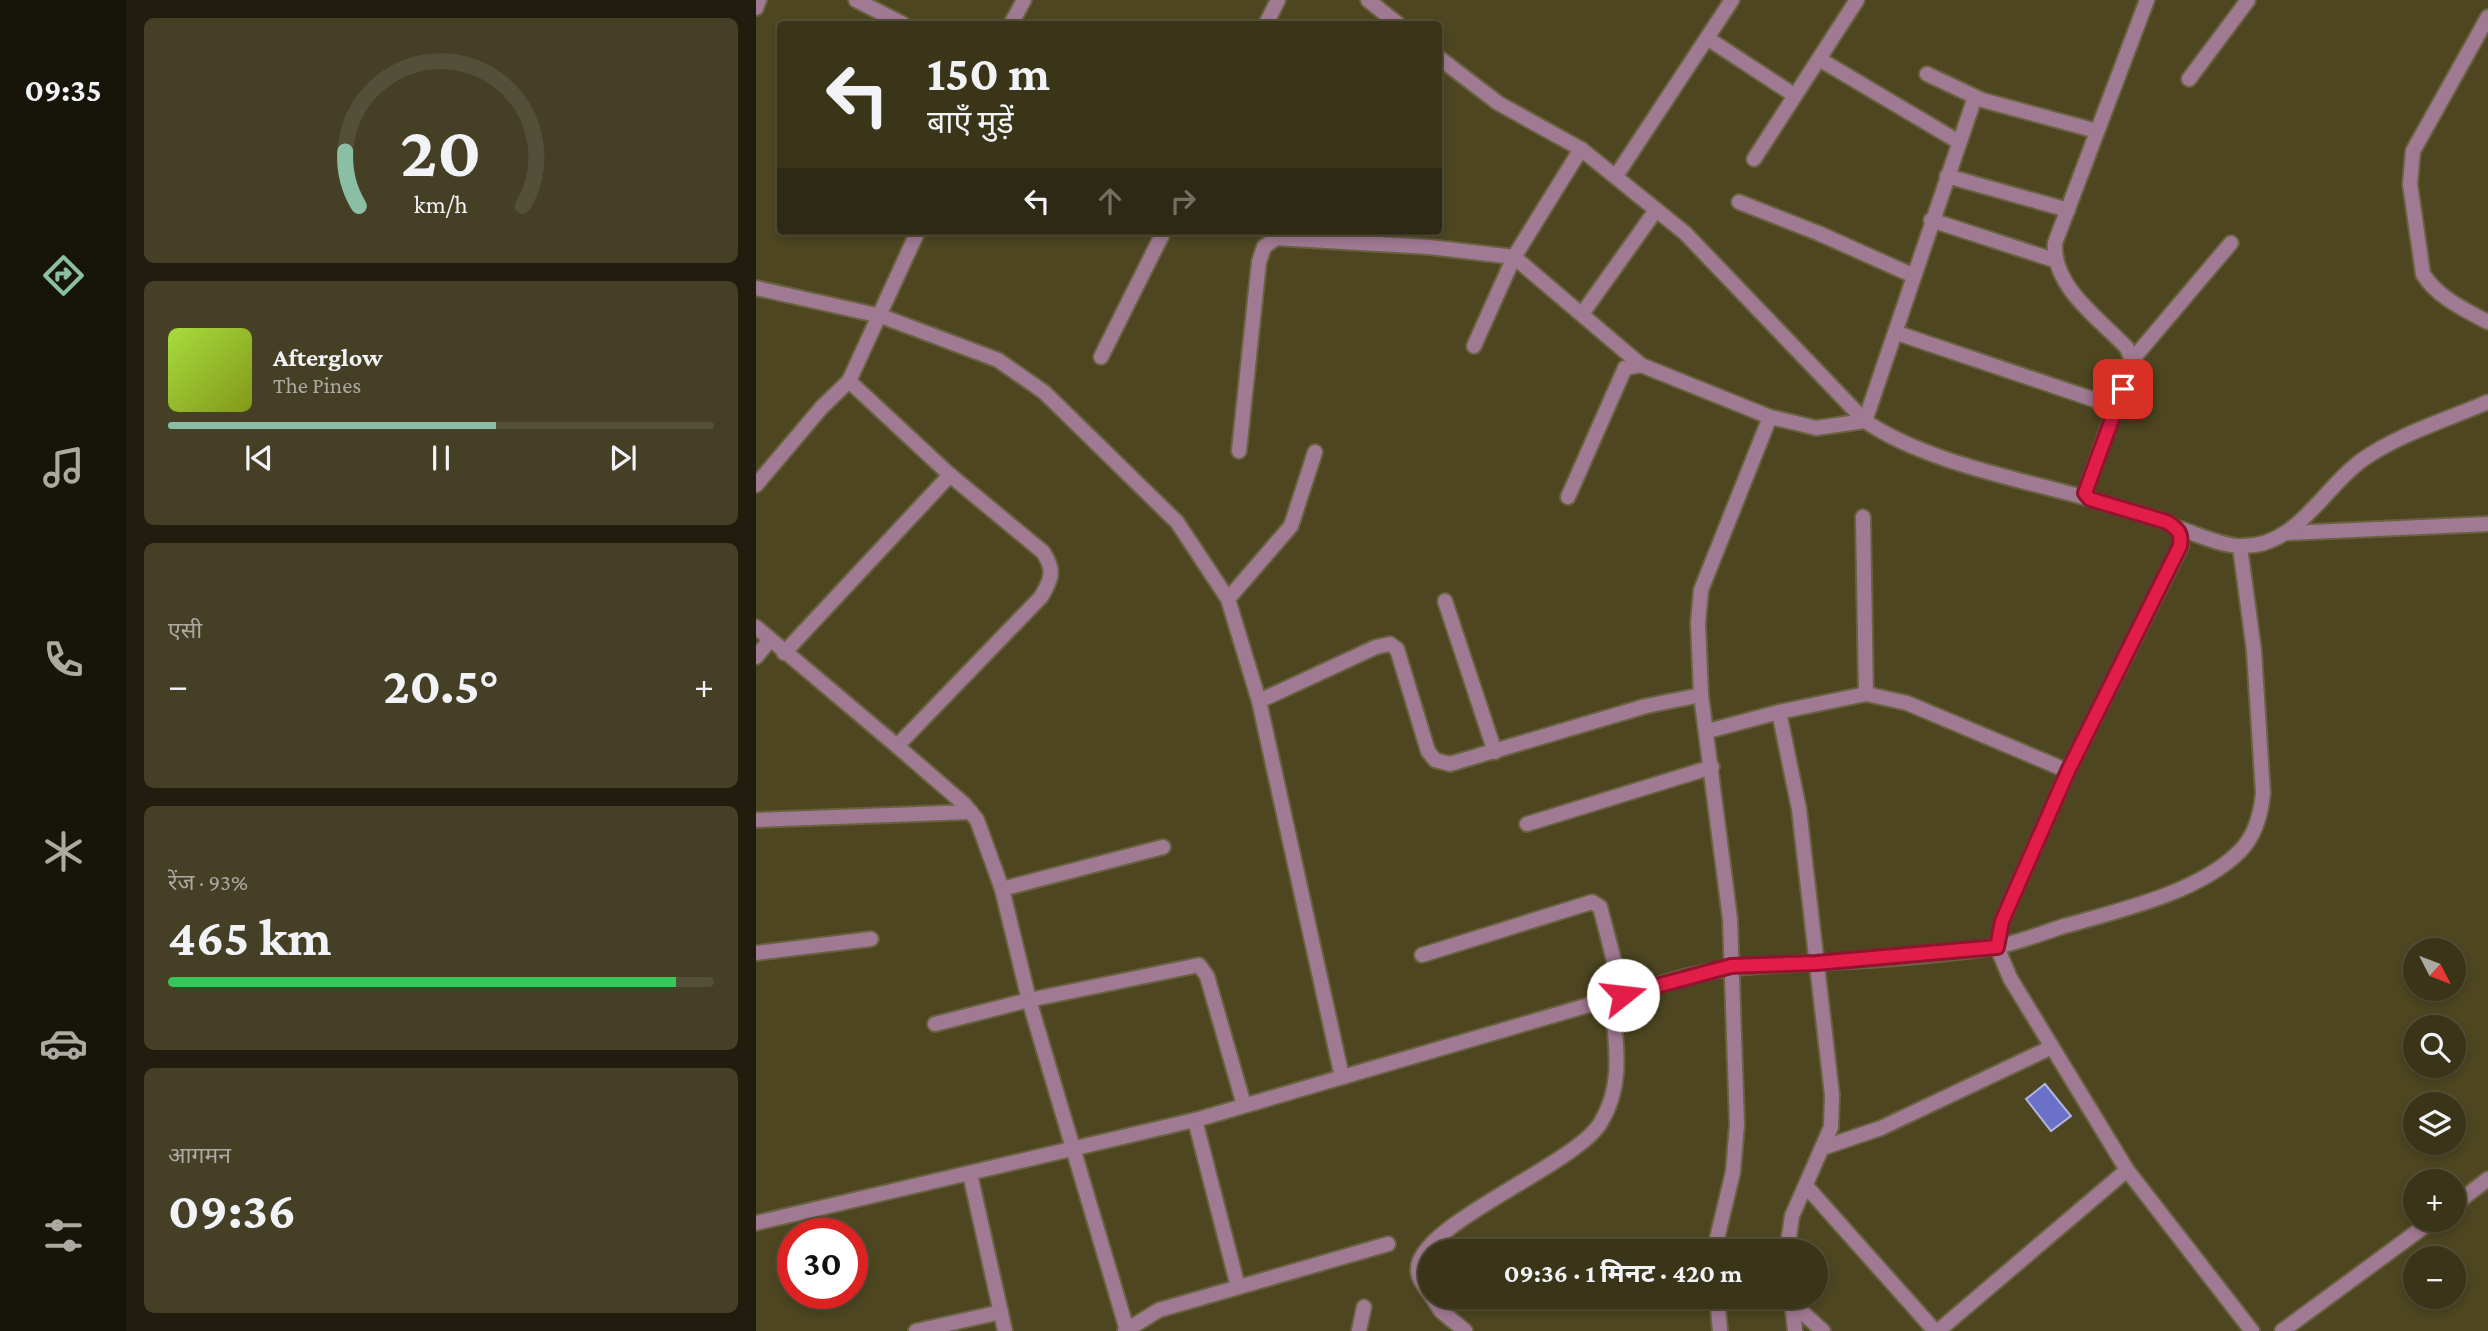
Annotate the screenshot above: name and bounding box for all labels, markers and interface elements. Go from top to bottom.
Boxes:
text: 150 m [927,46,1050,101]
icon: left [812,49,903,140]
text: 09:35 [24,72,102,108]
text: बाएँ मुड़ें [927,104,1014,140]
text: 20 [400,112,482,193]
icon: left [1018,182,1056,220]
icon: ahead [1091,182,1129,220]
icon: right [1164,182,1202,220]
text: km/h [414,191,468,218]
icon: directions [39,251,88,300]
text: Afterglow [273,343,383,372]
pin [2093,359,2153,419]
icon: arrive [2104,370,2142,408]
text: The Pines [273,372,361,398]
icon: previous [240,439,278,477]
icon: pause [422,439,460,477]
icon: next [604,439,642,477]
icon: music [39,443,88,492]
text: एसी [168,617,202,643]
icon: phone [39,635,88,684]
text: 20.5° [383,656,499,714]
text: − [168,664,188,706]
text: + [694,664,714,706]
icon: climate [39,827,88,876]
text: रेंज · 93% [168,869,248,895]
text: 465 km [168,908,331,966]
north arrow [2403,938,2466,1001]
map controls [2403,938,2466,1309]
position arrow [1586,958,1660,1032]
button: search [2403,1015,2466,1078]
icon: car [39,1019,88,1068]
button: layers [2403,1092,2466,1155]
text: आगमन [168,1142,231,1168]
button: + [2403,1169,2466,1232]
text: 09:36 [168,1181,296,1239]
icon: filters [39,1211,88,1260]
speed limit sign: 30 [777,1218,868,1309]
button: − [2403,1246,2466,1309]
text: 09:36 · 1 मिनट · 420 m [1504,1259,1742,1288]

